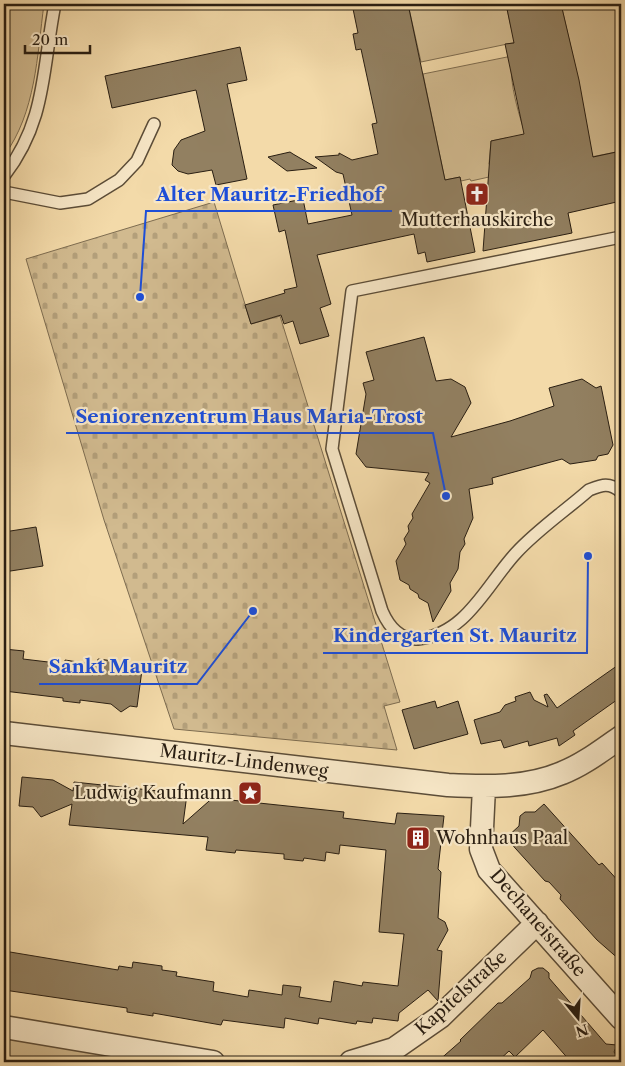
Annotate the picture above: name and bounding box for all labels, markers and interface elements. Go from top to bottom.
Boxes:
scale bar [25,22,90,54]
text: 20 m [32,30,68,49]
callout: Alter Mauritz-Friedhof [146,177,392,211]
church icon: Mutterhauskirche [464,181,490,207]
text: Alter Mauritz-Friedhof [155,183,385,206]
place label: Mutterhauskirche [400,209,554,231]
callout: Seniorenzentrum Haus Maria-Trost [66,399,433,433]
text: Seniorenzentrum Haus Maria-Trost [75,405,423,428]
callout: Kindergarten St. Mauritz [323,619,587,653]
text: Kindergarten St. Mauritz [333,624,577,647]
callout: Sankt Mauritz [39,650,197,684]
text: Sankt Mauritz [49,655,187,678]
street label: Mauritz-Lindenweg [158,740,330,782]
place icon: Ludwig Kaufmann [237,780,263,806]
place label: Ludwig Kaufmann [74,782,232,804]
building icon: Wohnhaus Paal [405,825,431,851]
place label: Wohnhaus Paal [435,827,568,849]
street label: Dechaneistraße [485,865,591,981]
street label: Kapitelstraße [411,946,511,1040]
north arrow [552,994,602,1044]
text: N [573,1020,591,1041]

